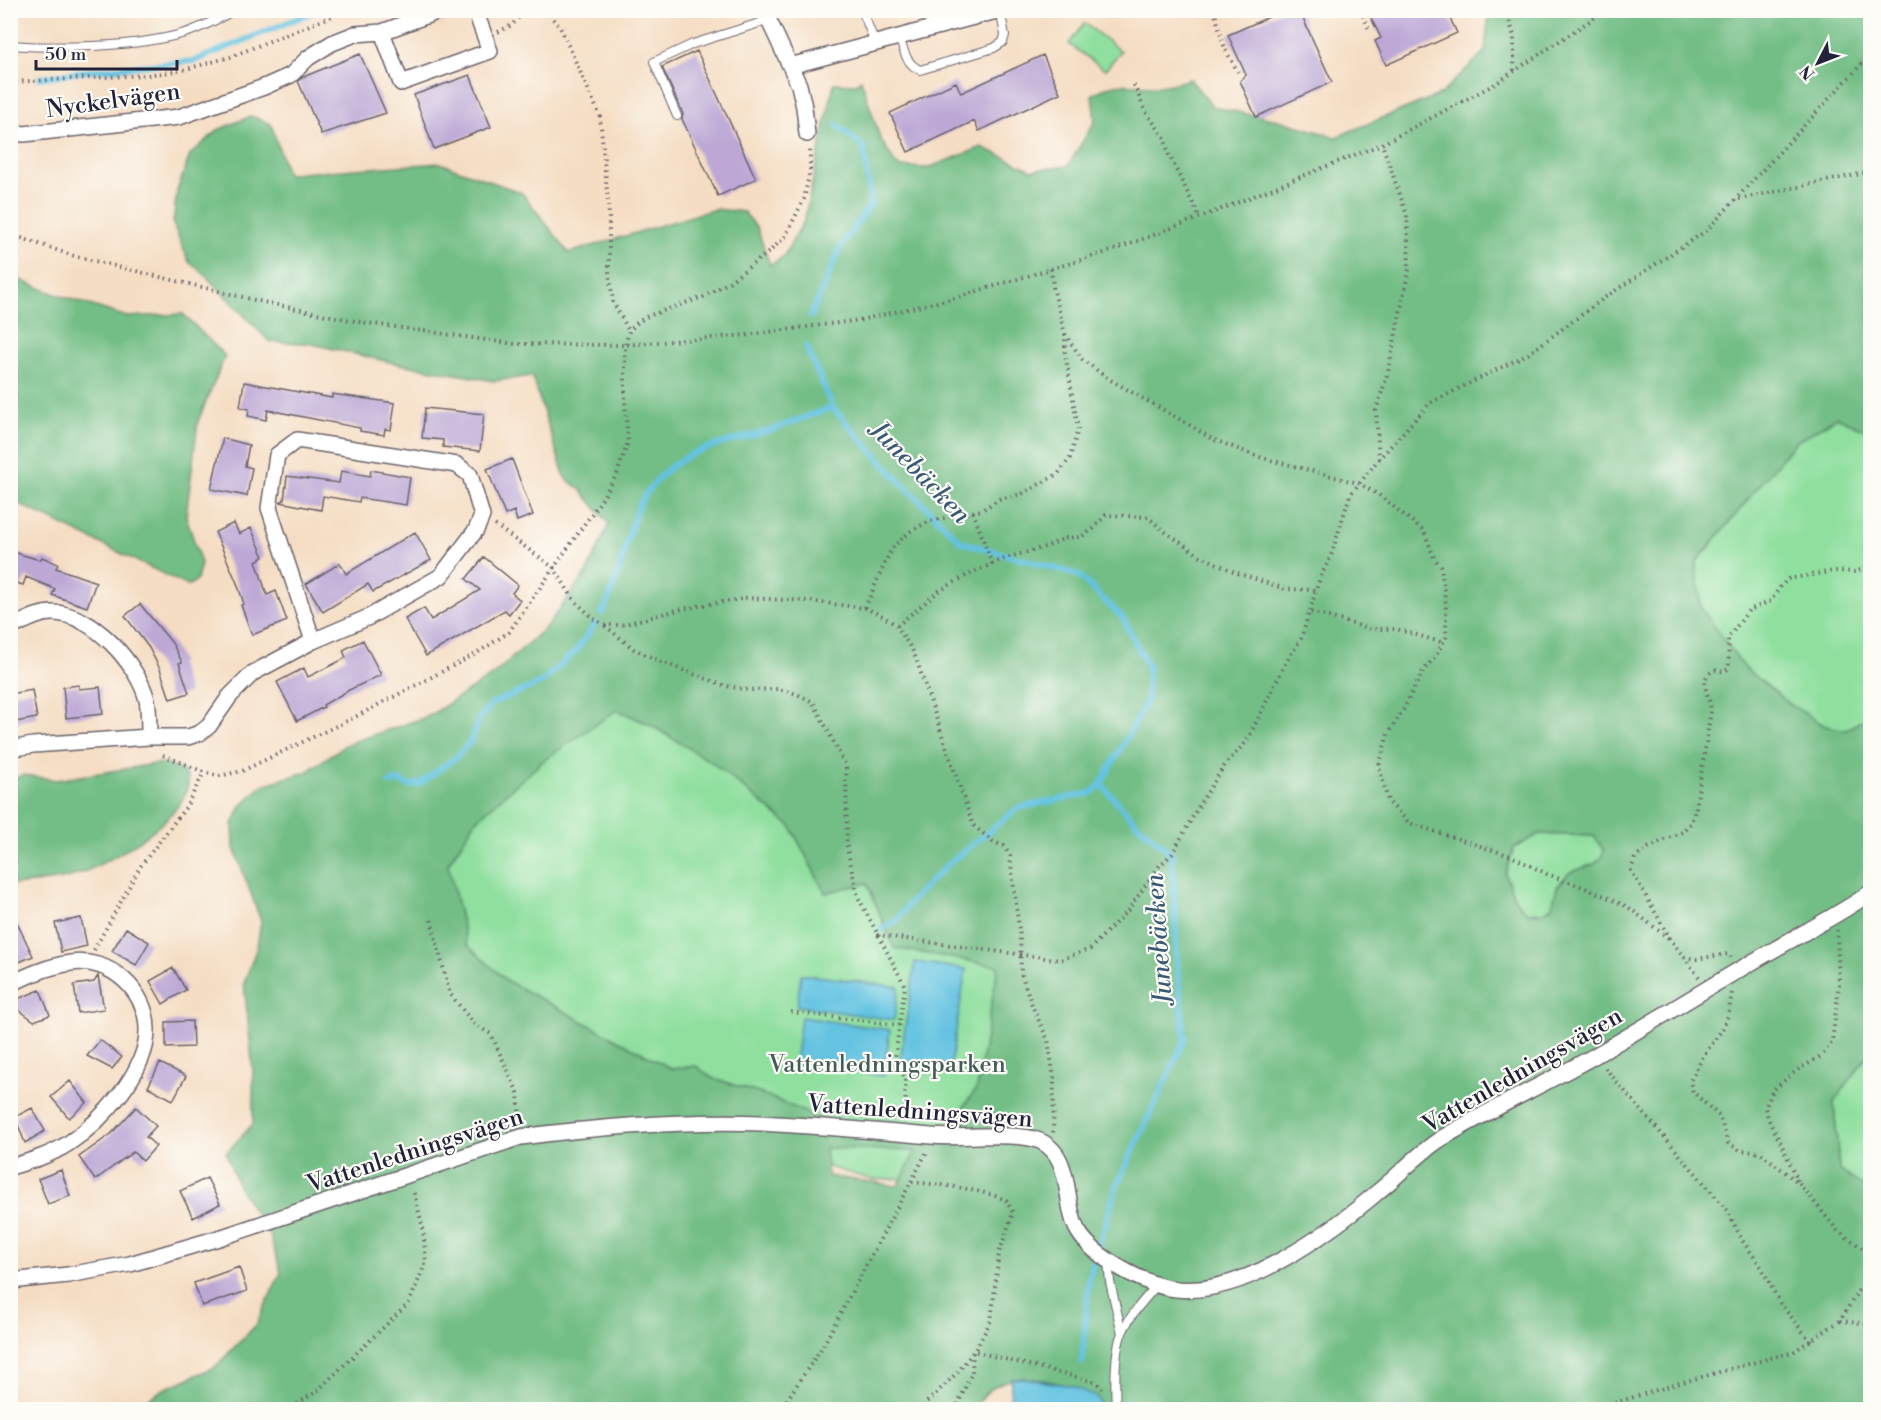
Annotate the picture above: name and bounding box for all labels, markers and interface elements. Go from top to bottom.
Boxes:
scale bar [36,33,177,71]
north arrow [1788,33,1848,93]
text: 50 m [45,43,87,66]
text: N [1796,61,1819,84]
street label: Nyckelvägen [44,77,182,125]
water label: Junebäcken [861,412,977,531]
water label: Junebäcken [1138,872,1180,1008]
street label: Vattenledningsvägen [1416,1001,1628,1141]
park label: Vattenledningsparken [767,1050,1006,1080]
street label: Vattenledningsvägen [805,1089,1034,1135]
street label: Vattenledningsvägen [302,1102,527,1200]

